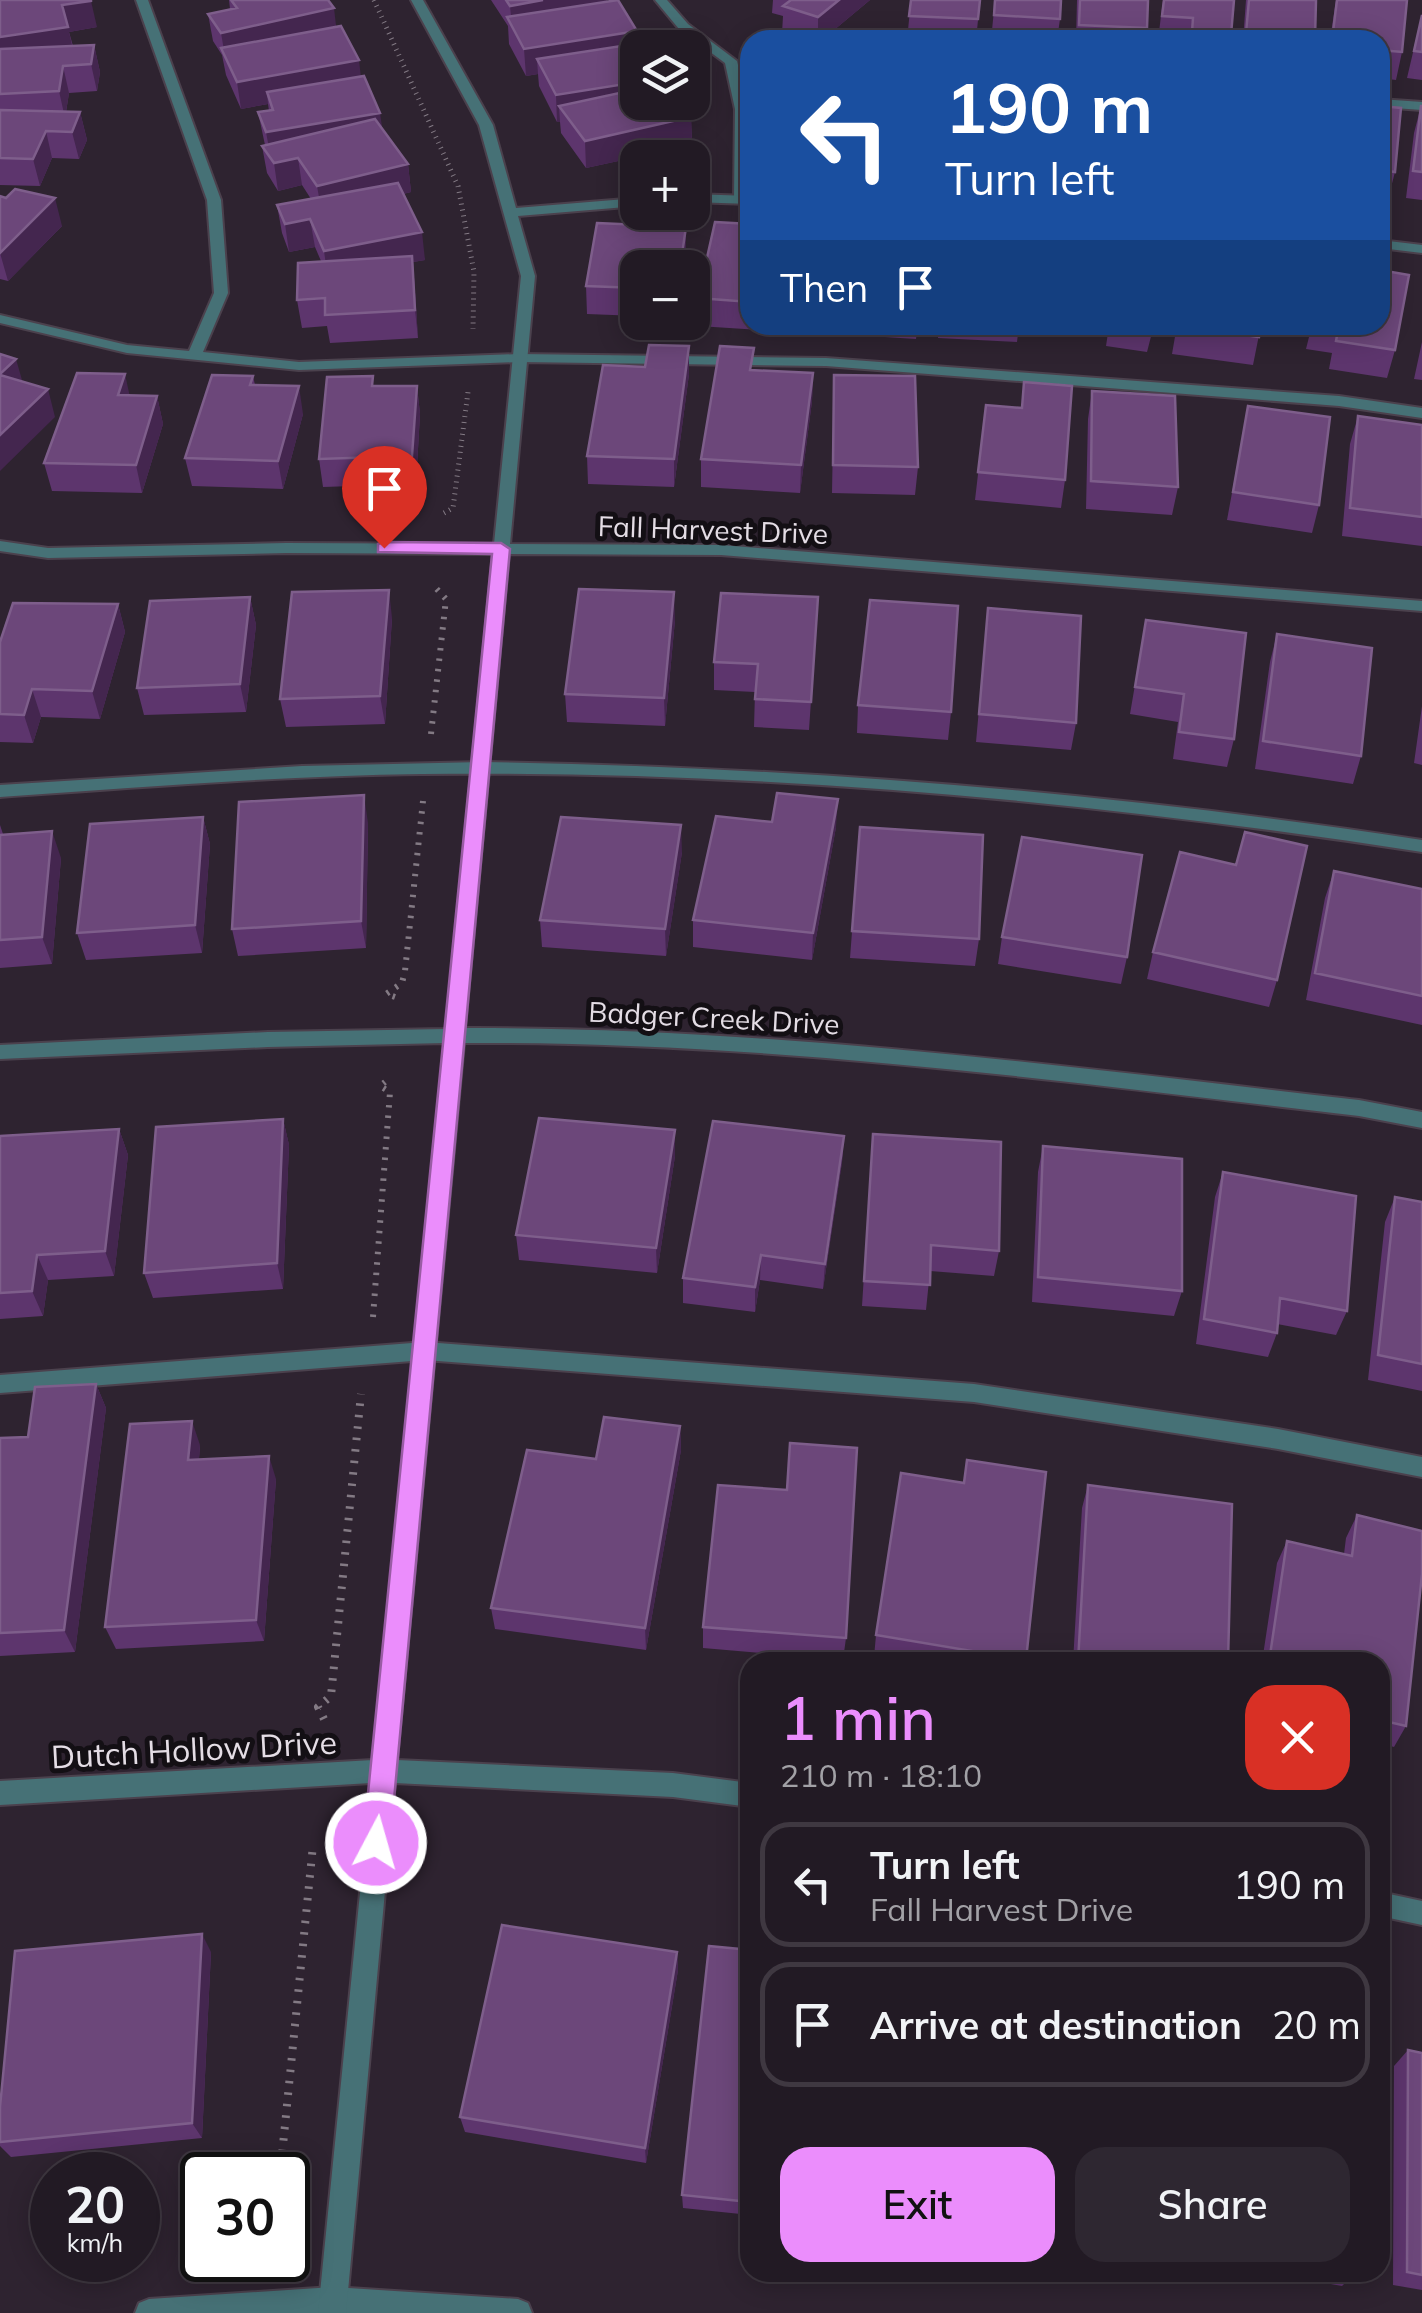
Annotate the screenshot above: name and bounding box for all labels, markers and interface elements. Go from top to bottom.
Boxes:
map controls [620,30,710,340]
button: layers [620,30,710,120]
text: 190 m [945,63,1153,151]
icon: left [780,70,910,200]
button: + [620,140,710,230]
text: Turn left [945,150,1114,206]
button: − [620,250,710,340]
icon: arrive [888,260,943,315]
text: Then [780,264,868,312]
pin [342,446,427,549]
icon: arrive [357,461,412,516]
street label: Fall Harvest Drive [597,508,829,551]
street label: Badger Creek Drive [588,993,840,1042]
text: 1 min [780,1680,936,1755]
button: close [1245,1685,1350,1790]
street label: Dutch Hollow Drive [50,1722,338,1776]
text: 210 m · 18:10 [780,1755,982,1795]
position arrow [324,1791,428,1895]
text: Turn left [870,1841,1020,1889]
icon: left [785,1857,840,1912]
text: 190 m [1233,1861,1345,1909]
text: Fall Harvest Drive [870,1889,1133,1929]
icon: arrive [785,1997,840,2052]
text: Arrive at destination [870,2001,1242,2049]
text: 20 m [1272,2001,1361,2049]
button: Exit [780,2147,1055,2262]
button: Share [1075,2147,1350,2262]
speed limit sign: 30 [180,2152,310,2282]
text: 20 [65,2173,125,2236]
text: km/h [67,2227,123,2258]

